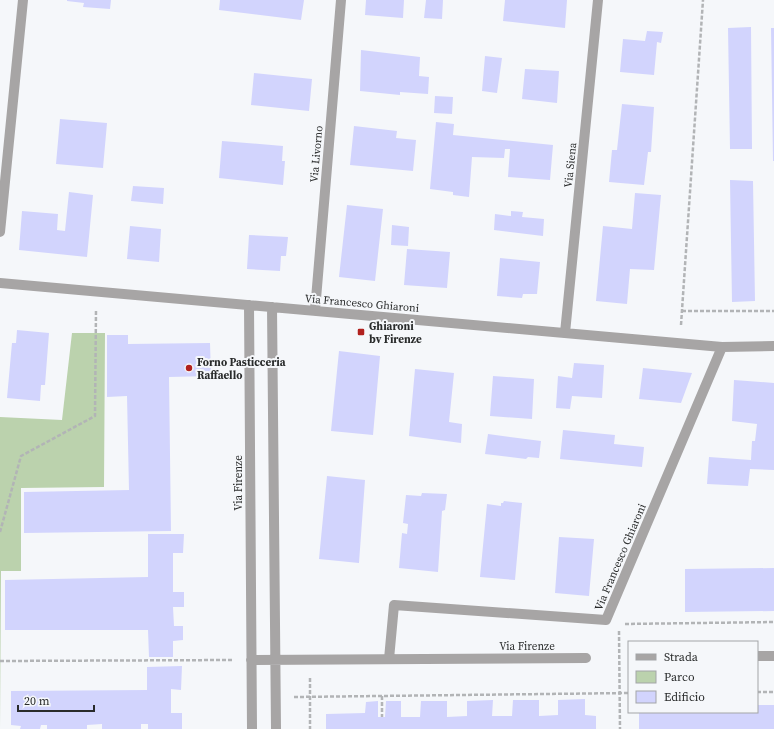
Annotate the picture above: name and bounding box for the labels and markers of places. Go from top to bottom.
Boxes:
place label: Ghiaroni bv Firenze [369,319,422,347]
marker: Ghiaroni bv Firenze [356,327,366,337]
place label: Forno Pasticceria Raffaello [197,355,286,383]
marker: Forno Pasticceria Raffaello [184,363,194,373]

